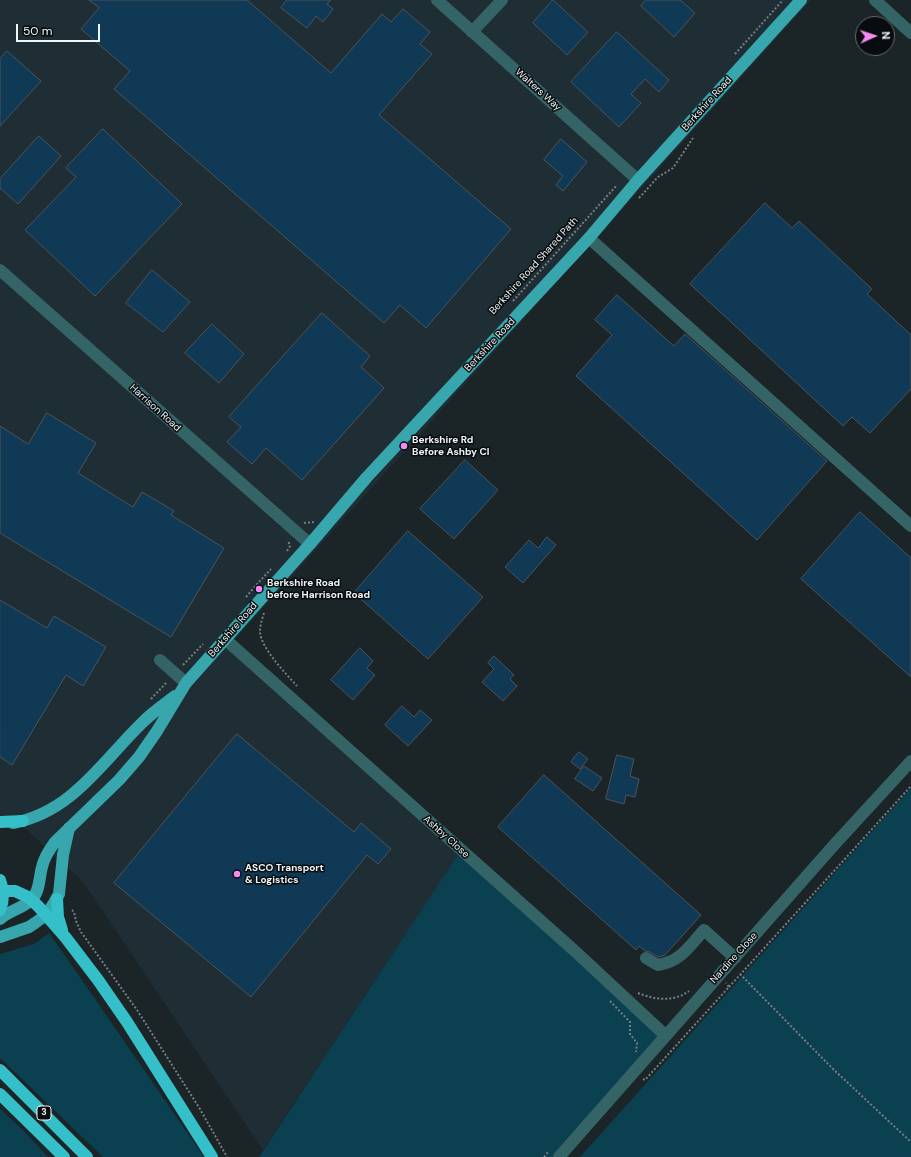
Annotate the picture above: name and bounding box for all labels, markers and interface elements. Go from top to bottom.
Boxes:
scale bar [18,16,102,42]
north arrow [855,16,895,56]
text: 50 m [23,23,52,39]
text: N [879,31,893,40]
street label: Walters Way [513,66,563,114]
street label: Berkshire Road [680,75,734,133]
street label: Berkshire Road Shared Path [487,215,581,317]
street label: Berkshire Road [462,316,518,374]
street label: Harrison Road [127,382,183,434]
place label: Berkshire Rd Before Ashby Cl [412,434,490,458]
marker: Berkshire Rd Before Ashby Cl [399,441,409,451]
place label: Berkshire Road before Harrison Road [267,577,370,600]
marker: Berkshire Road before Harrison Road [254,584,264,594]
street label: Berkshire Road [206,600,260,660]
street label: Ashby Close [421,813,471,861]
place label: ASCO Transport & Logistics [245,862,324,886]
marker: ASCO Transport & Logistics [232,869,242,879]
street label: Nardine Close [708,930,760,986]
road number: 3 [37,1106,51,1120]

